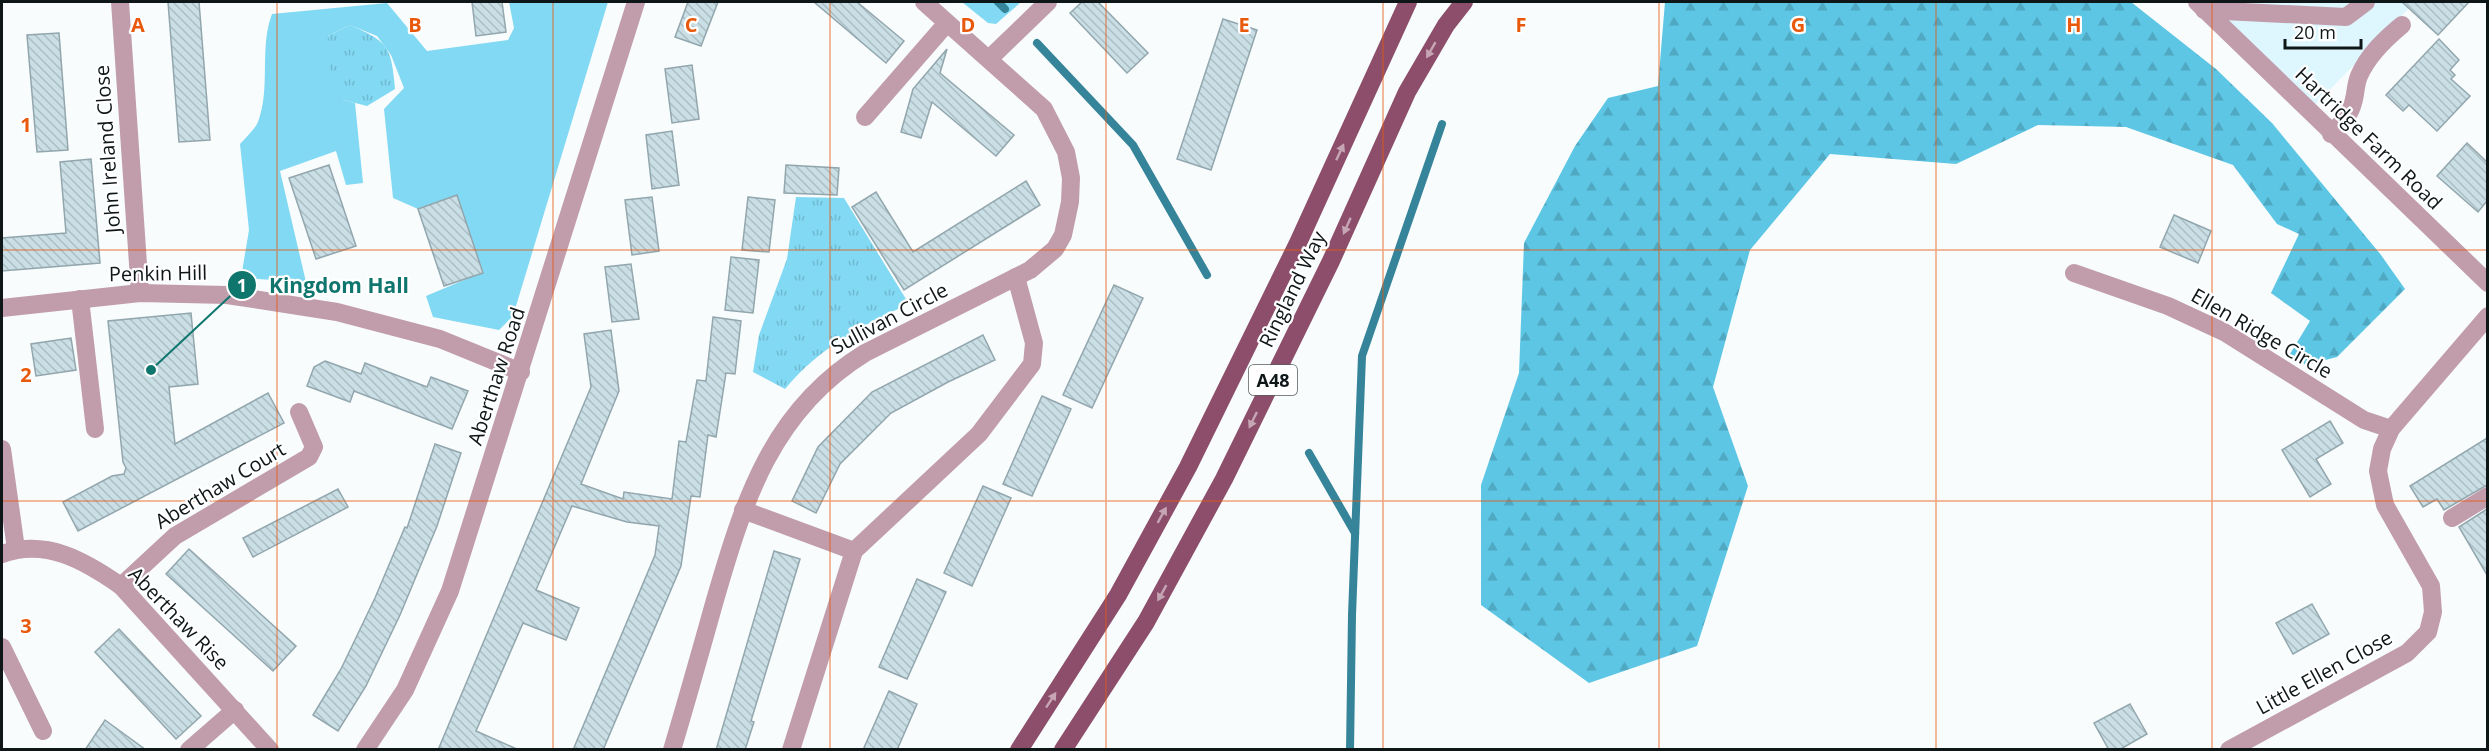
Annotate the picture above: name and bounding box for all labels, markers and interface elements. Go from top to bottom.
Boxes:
text: A [131,11,145,38]
text: B [408,11,422,38]
text: C [685,11,698,38]
text: D [961,11,975,38]
text: E [1238,11,1250,38]
text: F [1516,11,1526,38]
text: G [1791,11,1805,38]
text: H [2066,11,2082,38]
scale bar [2285,12,2362,50]
text: 20 m [2294,20,2336,44]
one-way arrow [1426,42,1436,59]
street label: Hartridge Farm Road [2290,61,2448,215]
street label: John Ireland Close [88,64,126,236]
text: 1 [20,111,32,138]
one-way arrow [1336,143,1345,160]
one-way arrow [1342,217,1352,235]
street label: Ringland Way [1252,226,1332,352]
street label: Penkin Hill [109,259,207,287]
callout: Kingdom Hall [227,266,421,305]
text: Kingdom Hall [269,271,409,299]
text: 1 [237,273,247,297]
street label: Sullivan Circle [826,276,952,360]
street label: Ellen Ridge Circle [2187,282,2337,384]
street label: Aberthaw Road [461,304,531,448]
text: 2 [20,361,32,388]
road number: A48 [1249,365,1297,395]
one-way arrow [1248,412,1258,429]
street label: Aberthaw Court [150,435,290,535]
one-way arrow [1157,506,1167,523]
street label: Aberthaw Rise [123,561,235,675]
one-way arrow [1157,584,1167,601]
text: 3 [20,612,32,639]
street label: Little Ellen Close [2251,623,2397,721]
one-way arrow [1045,692,1056,708]

